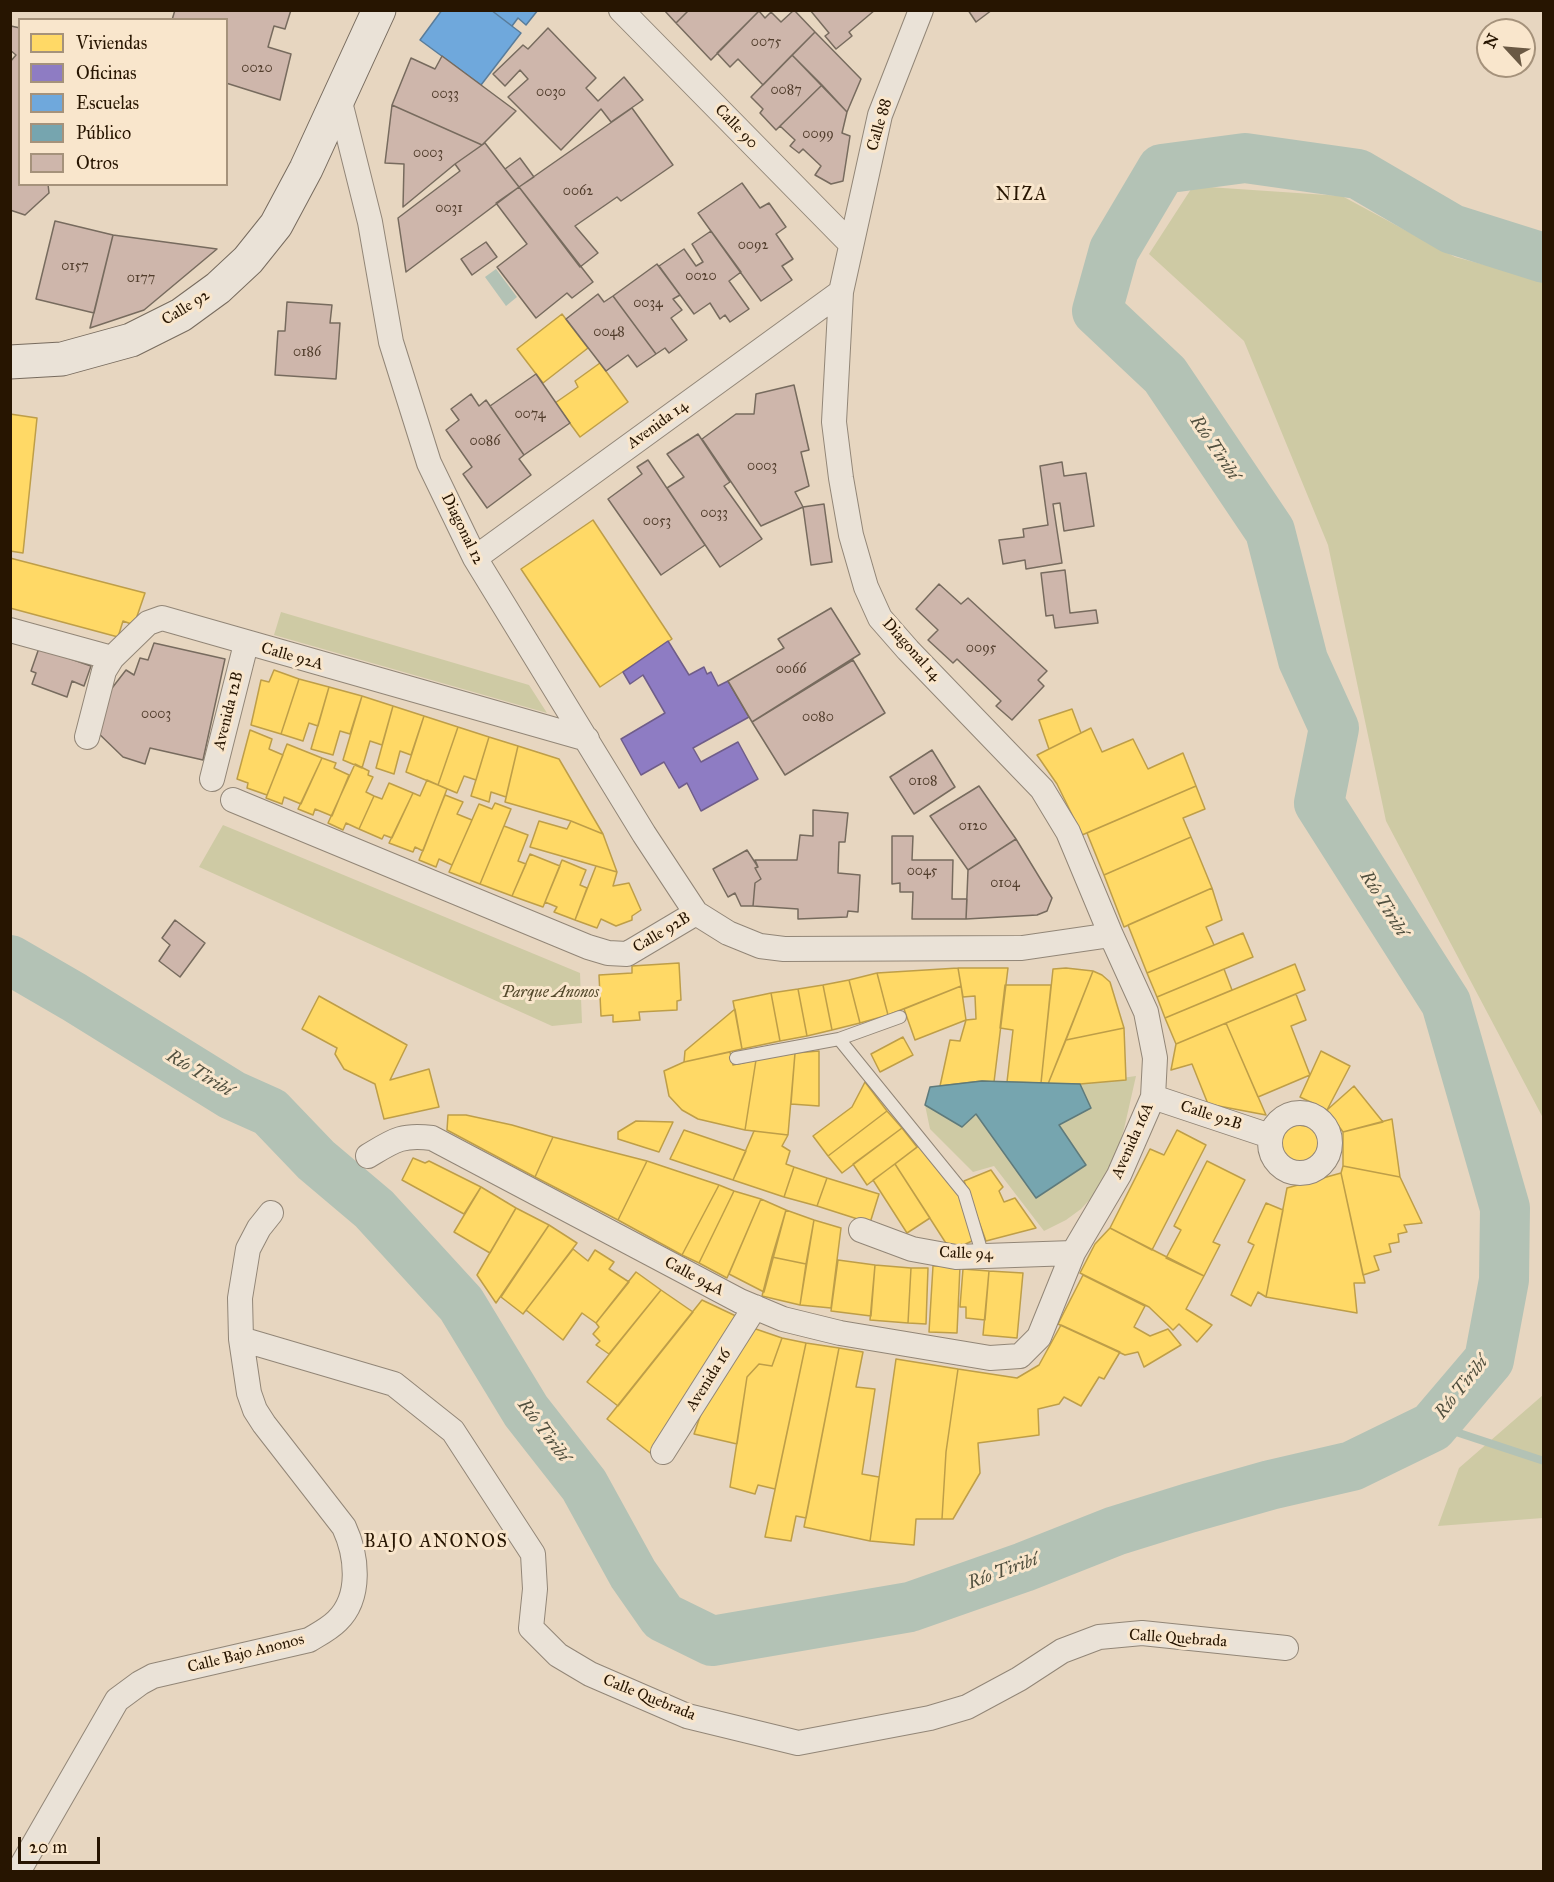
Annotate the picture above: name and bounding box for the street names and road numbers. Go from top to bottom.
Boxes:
street label: Calle 88 [863,97,897,153]
street label: Calle 90 [710,101,762,153]
street label: Calle 92 [158,286,214,330]
street label: Avenida 14 [624,396,692,454]
street label: Diagonal 12 [437,490,487,568]
street label: Diagonal 14 [878,615,944,685]
street label: Calle 92A [259,639,325,675]
street label: Avenida 12B [210,670,248,752]
street label: Calle 92B [630,908,694,958]
street label: Calle 92B [1178,1097,1244,1135]
street label: Avenida 16A [1108,1100,1158,1182]
street label: Calle 94 [939,1243,993,1265]
street label: Calle 94A [661,1253,727,1301]
street label: Avenida 16 [682,1345,736,1415]
street label: Calle Quebrada [1128,1626,1228,1652]
street label: Calle Bajo Anonos [186,1630,306,1678]
street label: Calle Quebrada [600,1671,698,1725]

